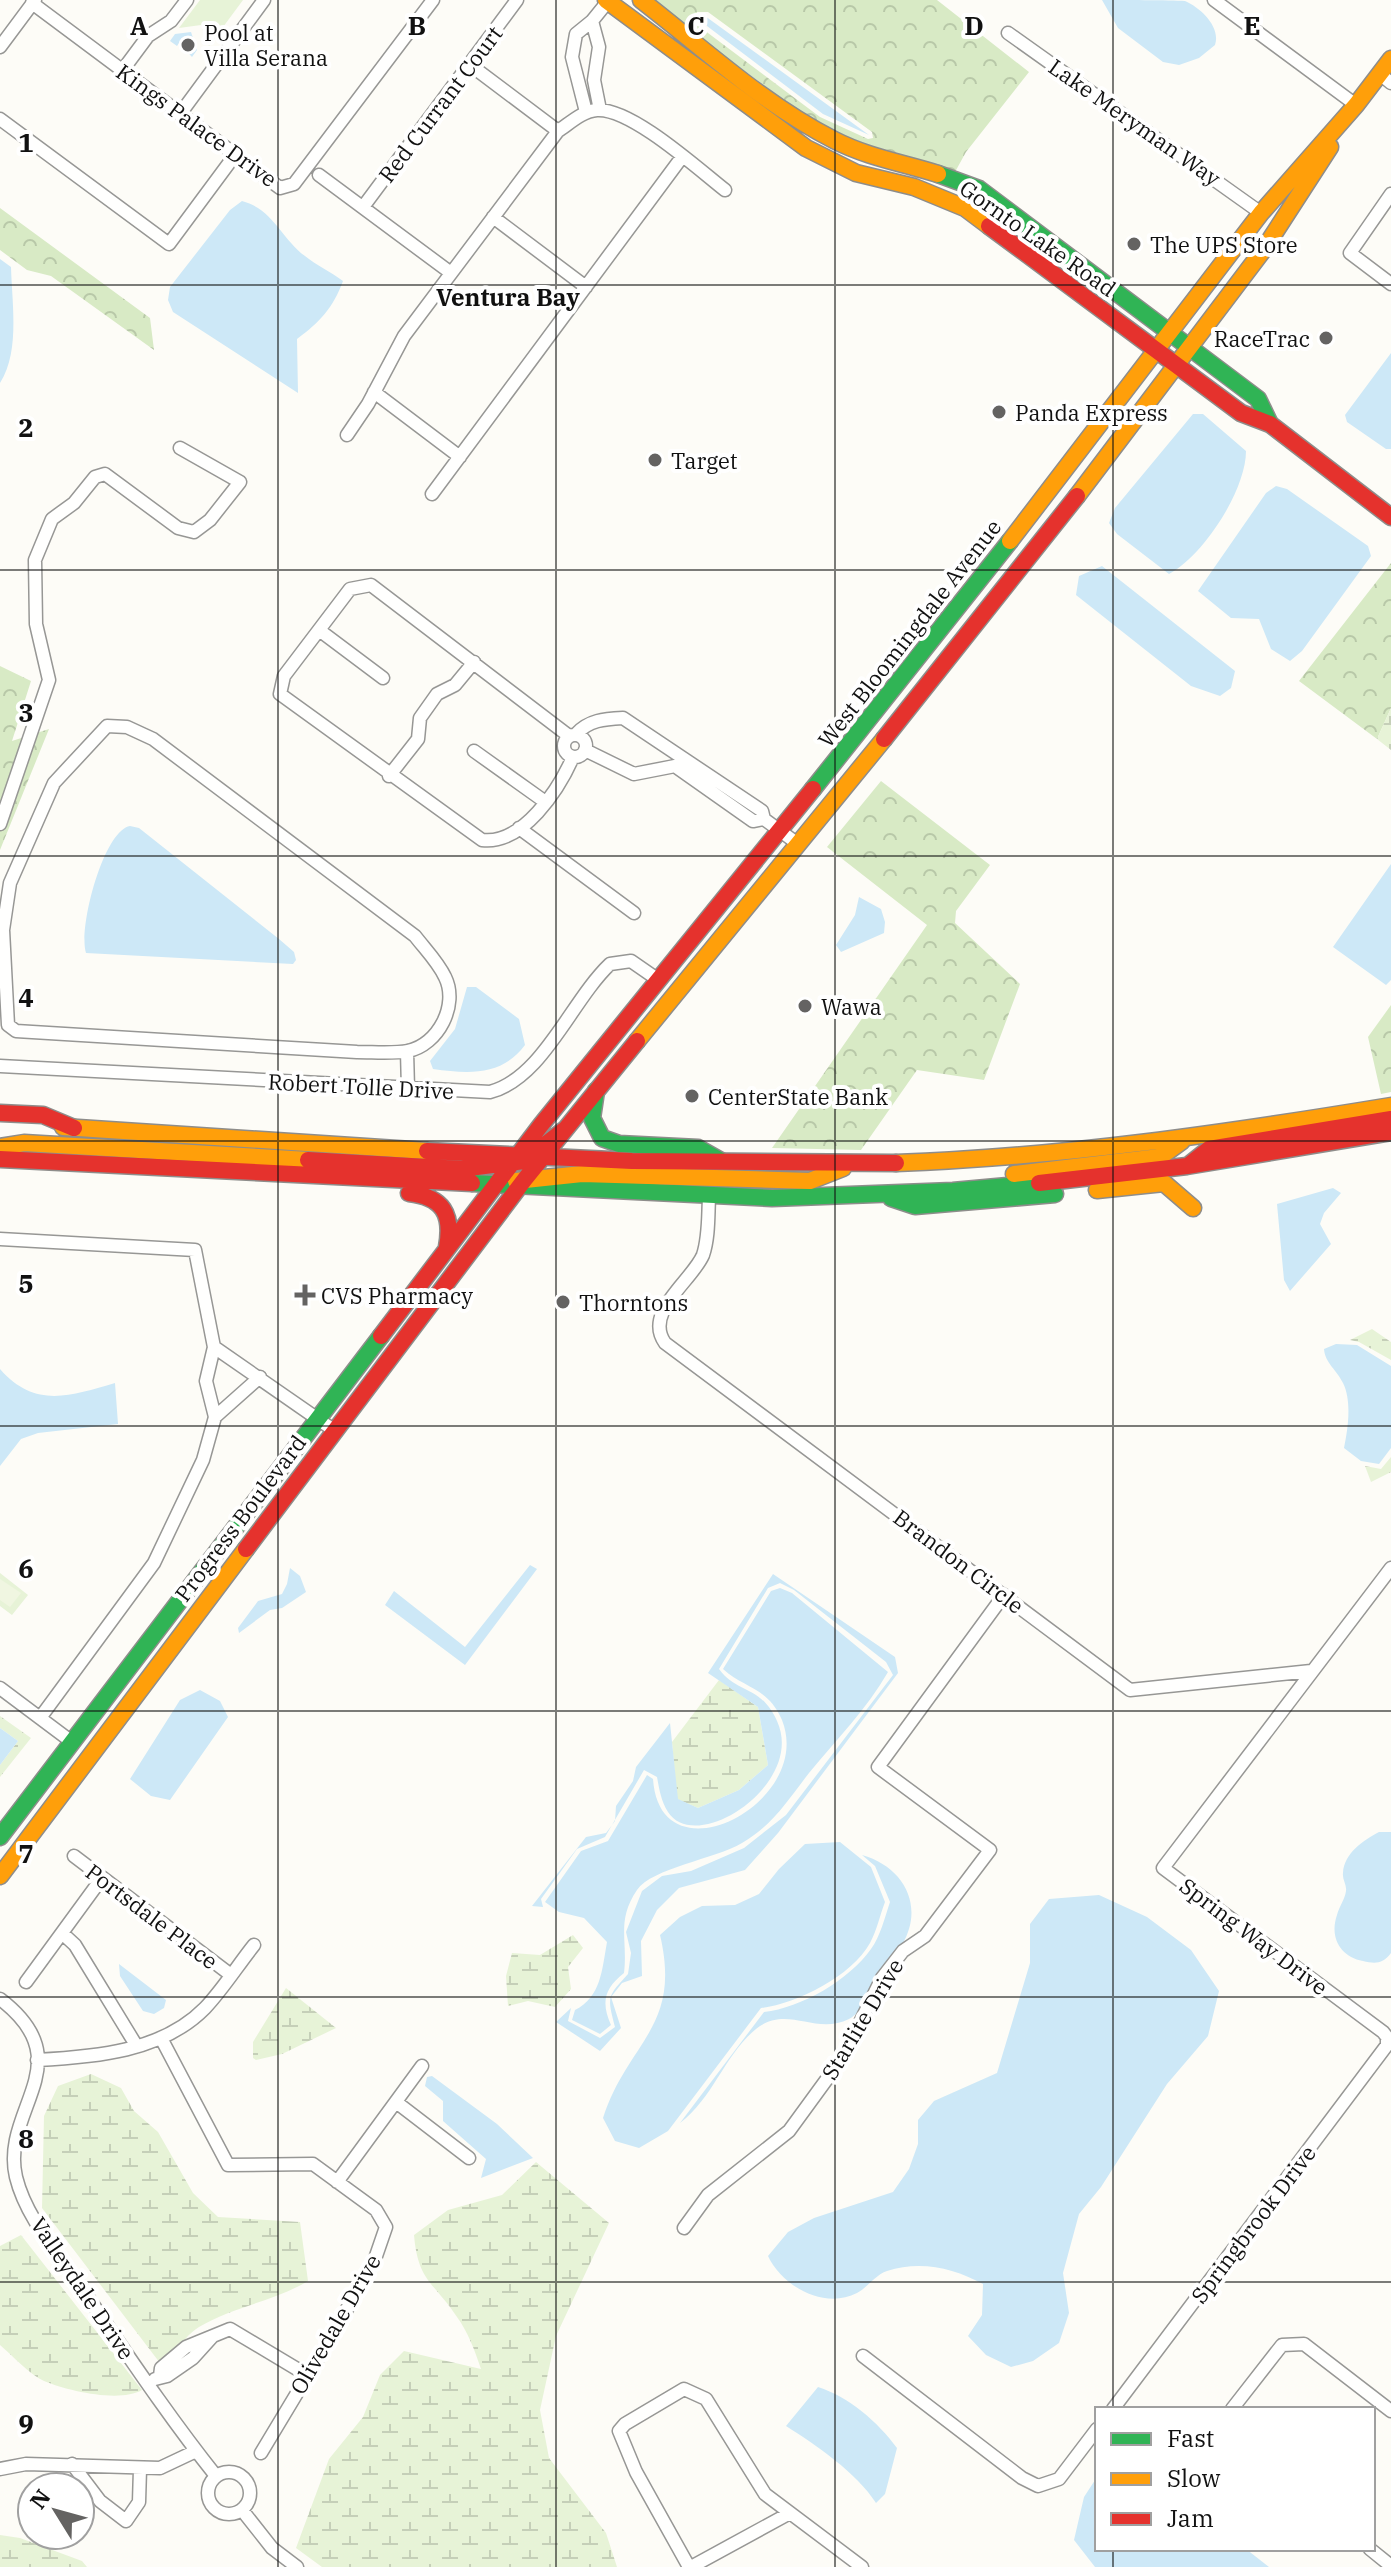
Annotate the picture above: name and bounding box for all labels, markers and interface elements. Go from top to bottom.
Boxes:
text: A [130,8,148,42]
text: B [408,8,426,42]
text: C [687,8,705,42]
text: D [964,8,984,42]
text: E [1243,8,1261,42]
place label: Pool at Villa Serana [204,18,328,72]
street label: Red Currant Court [372,20,509,188]
marker: Pool at Villa Serana [179,36,197,54]
street label: Lake Meryman Way [1043,52,1227,192]
street label: Kings Palace Drive [111,57,283,193]
text: 1 [18,125,34,159]
street label: Gornto Lake Road [954,173,1122,303]
place label: The UPS Store [1150,230,1298,259]
marker: The UPS Store [1125,235,1143,253]
district label: Ventura Bay [436,281,580,313]
place label: RaceTrac [1214,324,1310,353]
marker: RaceTrac [1317,329,1335,347]
place label: Panda Express [1015,398,1168,427]
marker: Panda Express [990,403,1008,421]
text: 2 [18,410,34,444]
place label: Target [671,446,738,475]
marker: Target [646,451,664,469]
street label: West Bloomingdale Avenue [811,513,1007,753]
text: 3 [18,695,34,729]
text: 4 [18,980,34,1014]
place label: Wawa [821,992,882,1021]
marker: Wawa [796,997,814,1015]
street label: Robert Tolle Drive [267,1067,455,1105]
place label: CenterState Bank [708,1082,888,1111]
marker: CenterState Bank [683,1087,701,1105]
text: 5 [18,1266,34,1300]
place label: CVS Pharmacy [321,1281,473,1310]
marker: CVS Pharmacy [296,1286,314,1304]
place label: Thorntons [579,1288,688,1317]
marker: Thorntons [554,1293,572,1311]
street label: Progress Boulevard [168,1429,312,1607]
street label: Brandon Circle [888,1502,1030,1620]
text: 6 [18,1551,34,1585]
text: 7 [18,1836,34,1870]
street label: Portsdale Place [80,1857,224,1975]
street label: Spring Way Drive [1174,1871,1334,2001]
street label: Starlite Drive [815,1953,909,2085]
text: 8 [18,2121,34,2155]
street label: Springbrook Drive [1184,2139,1322,2309]
street label: Valleydale Drive [25,2211,141,2365]
street label: Olivedale Drive [283,2249,387,2399]
text: 9 [18,2406,34,2440]
legend [1095,2407,1375,2551]
text: Fast [1167,2422,1214,2454]
text: Slow [1167,2462,1221,2494]
north arrow [16,2471,96,2551]
text: N [23,2483,56,2514]
text: Jam [1167,2502,1214,2534]

